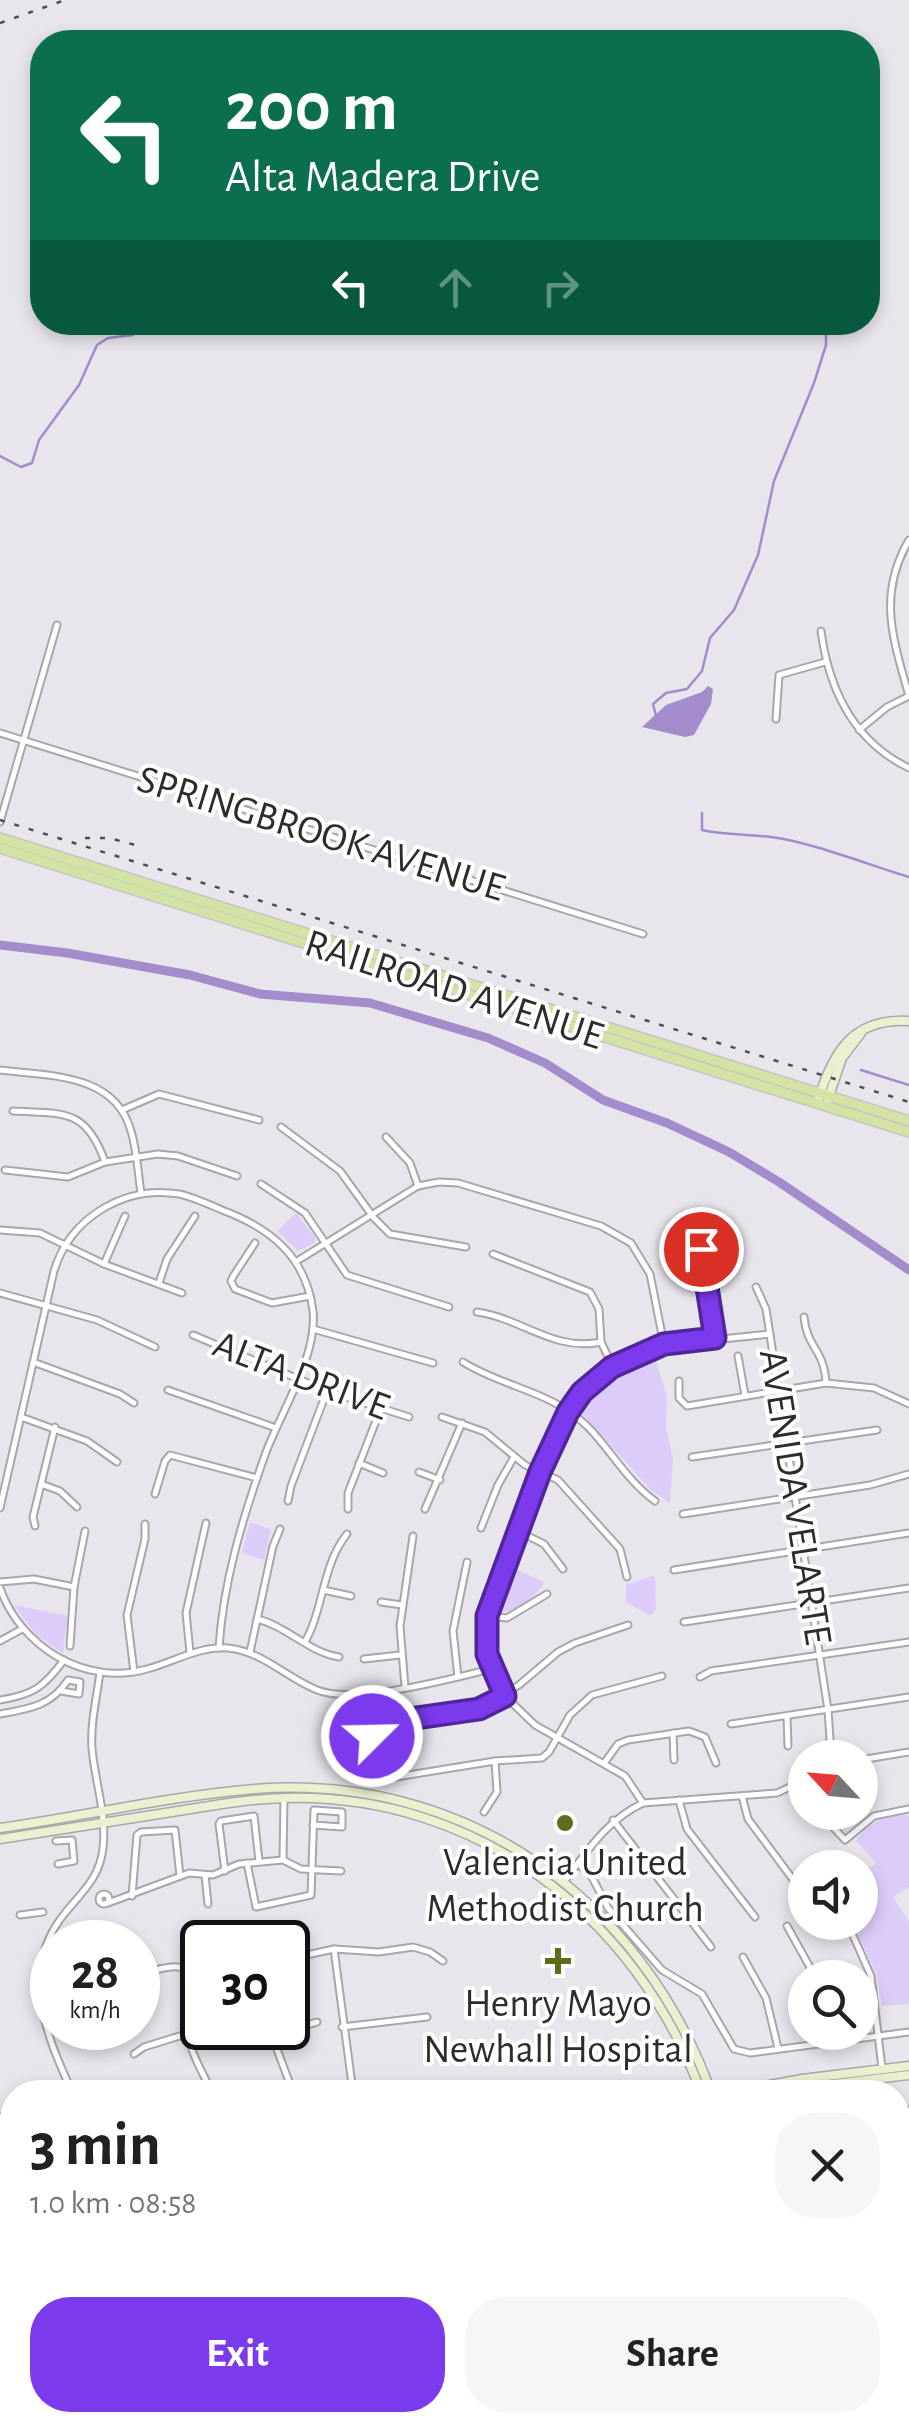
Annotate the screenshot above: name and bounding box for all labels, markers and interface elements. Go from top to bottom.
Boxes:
icon: left [60,70,190,200]
text: 200 m [225,73,398,143]
text: Alta Madera Drive [225,155,540,200]
icon: left [323,260,378,315]
icon: ahead [428,260,483,315]
icon: right [533,260,588,315]
street label: SPRINGBROOK AVENUE [133,759,509,909]
street label: RAILROAD AVENUE [300,923,608,1057]
pin [659,1207,744,1292]
icon: arrive [674,1222,729,1277]
street label: ALTA DRIVE [208,1324,394,1428]
street label: AVENIDA VELARTE [752,1347,838,1647]
position arrow [320,1684,424,1788]
north arrow [788,1740,878,1830]
map controls [788,1740,878,2050]
marker: Valencia United Methodist Church [554,1812,576,1834]
place label: Valencia United Methodist Church [426,1843,704,1929]
button: sound [788,1850,878,1940]
speed limit sign: 30 [180,1920,310,2050]
text: 28 [71,1948,119,1998]
marker: Henry Mayo Newhall Hospital [545,1948,571,1974]
button: search [788,1960,878,2050]
place label: Henry Mayo Newhall Hospital [423,1984,693,2070]
text: km/h [69,1998,121,2023]
button: close [775,2113,880,2218]
text: 3 min [30,2116,161,2176]
text: 1.0 km · 08:58 [30,2187,197,2219]
button: Exit [30,2297,445,2412]
button: Share [465,2297,880,2412]

